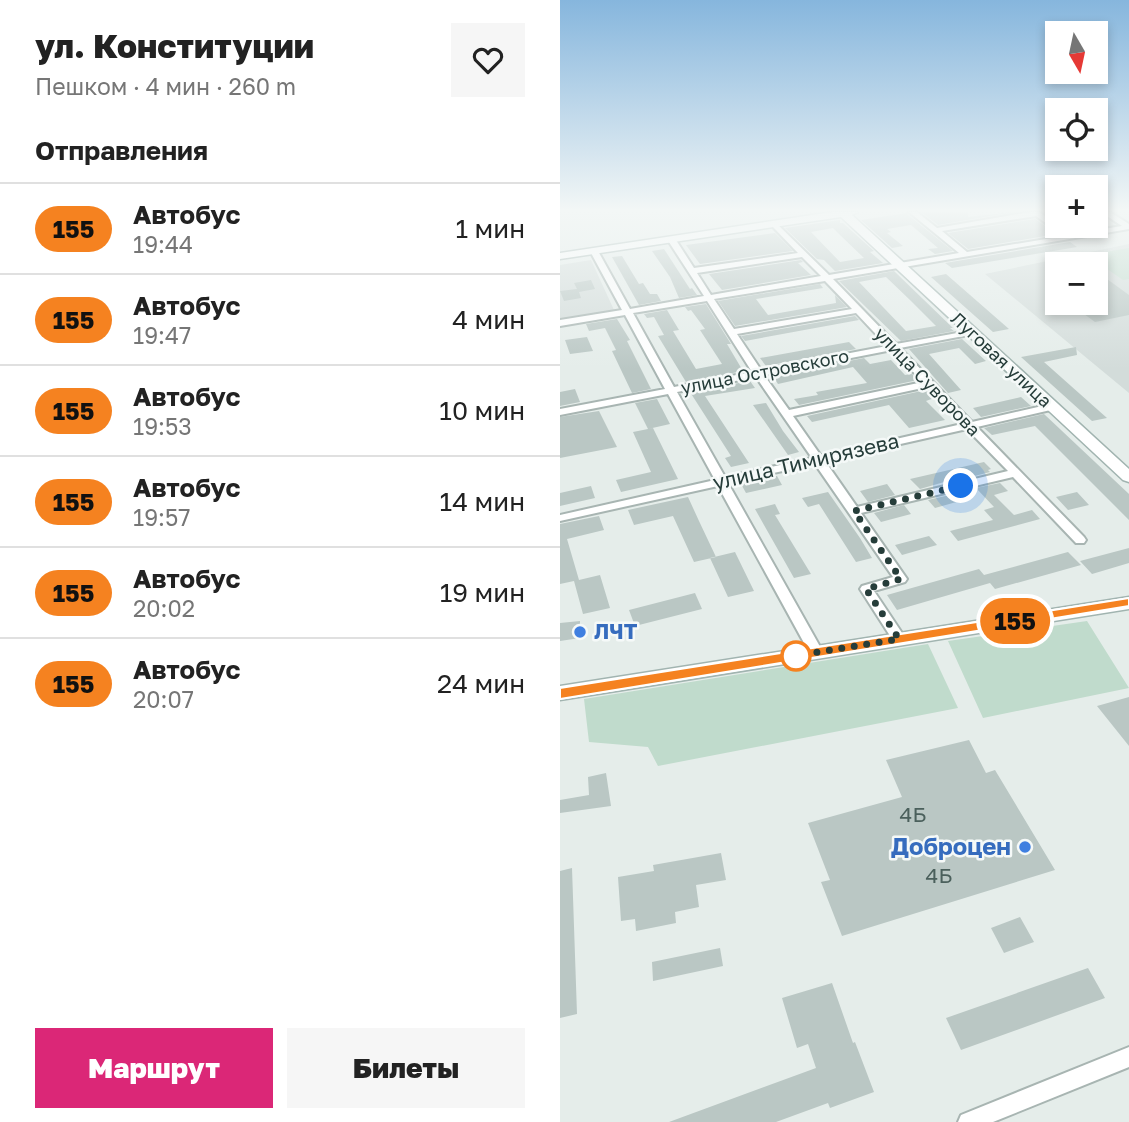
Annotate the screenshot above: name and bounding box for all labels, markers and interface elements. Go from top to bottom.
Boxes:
north arrow [1045,21,1108,84]
map controls [1045,21,1108,315]
button: heart [451,23,525,97]
text: ул. Конституции [35,26,314,65]
text: Пешком · 4 мин · 260 m [35,72,296,100]
button: locate [1045,98,1108,161]
text: Отправления [35,135,208,166]
button: + [1045,175,1108,238]
text: Автобус [133,199,240,230]
text: 1 мин [455,213,525,244]
text: 155 [53,214,94,243]
text: 19:44 [133,230,193,258]
button: − [1045,252,1108,315]
text: Автобус [133,290,240,321]
text: 4 мин [452,304,525,335]
text: 155 [53,305,94,334]
street label: Луговая улица [947,307,1057,412]
text: 19:47 [133,321,191,349]
street label: улица Суворова [870,322,985,440]
street label: улица Островского [679,344,851,398]
text: Автобус [133,381,240,412]
text: 10 мин [439,395,525,426]
text: 155 [53,396,94,425]
text: 19:53 [133,412,192,440]
street label: улица Тимирязева [710,427,902,495]
your location [943,468,978,503]
text: Автобус [133,472,240,503]
text: 14 мин [440,486,525,517]
text: 155 [53,487,94,516]
text: 19:57 [133,503,191,531]
text: Автобус [133,563,240,594]
text: 19 мин [440,577,525,608]
text: 155 [53,578,94,607]
text: 20:02 [133,594,195,622]
line badge: 155 [975,598,1055,644]
text: 155 [994,606,1036,635]
place label: ЛЧТ [594,618,638,644]
marker: ЛЧТ [572,624,588,640]
unlabelled marker [781,641,811,671]
text: Автобус [133,654,240,685]
text: 24 мин [437,668,525,699]
text: 155 [53,669,94,698]
text: 20:07 [133,685,194,713]
house number: 4Б [900,801,926,827]
place label: Доброцен [891,831,1011,860]
marker: Доброцен [1017,839,1033,855]
house number: 4Б [926,862,952,888]
button: Маршрут [35,1028,273,1108]
button: Билеты [287,1028,525,1108]

